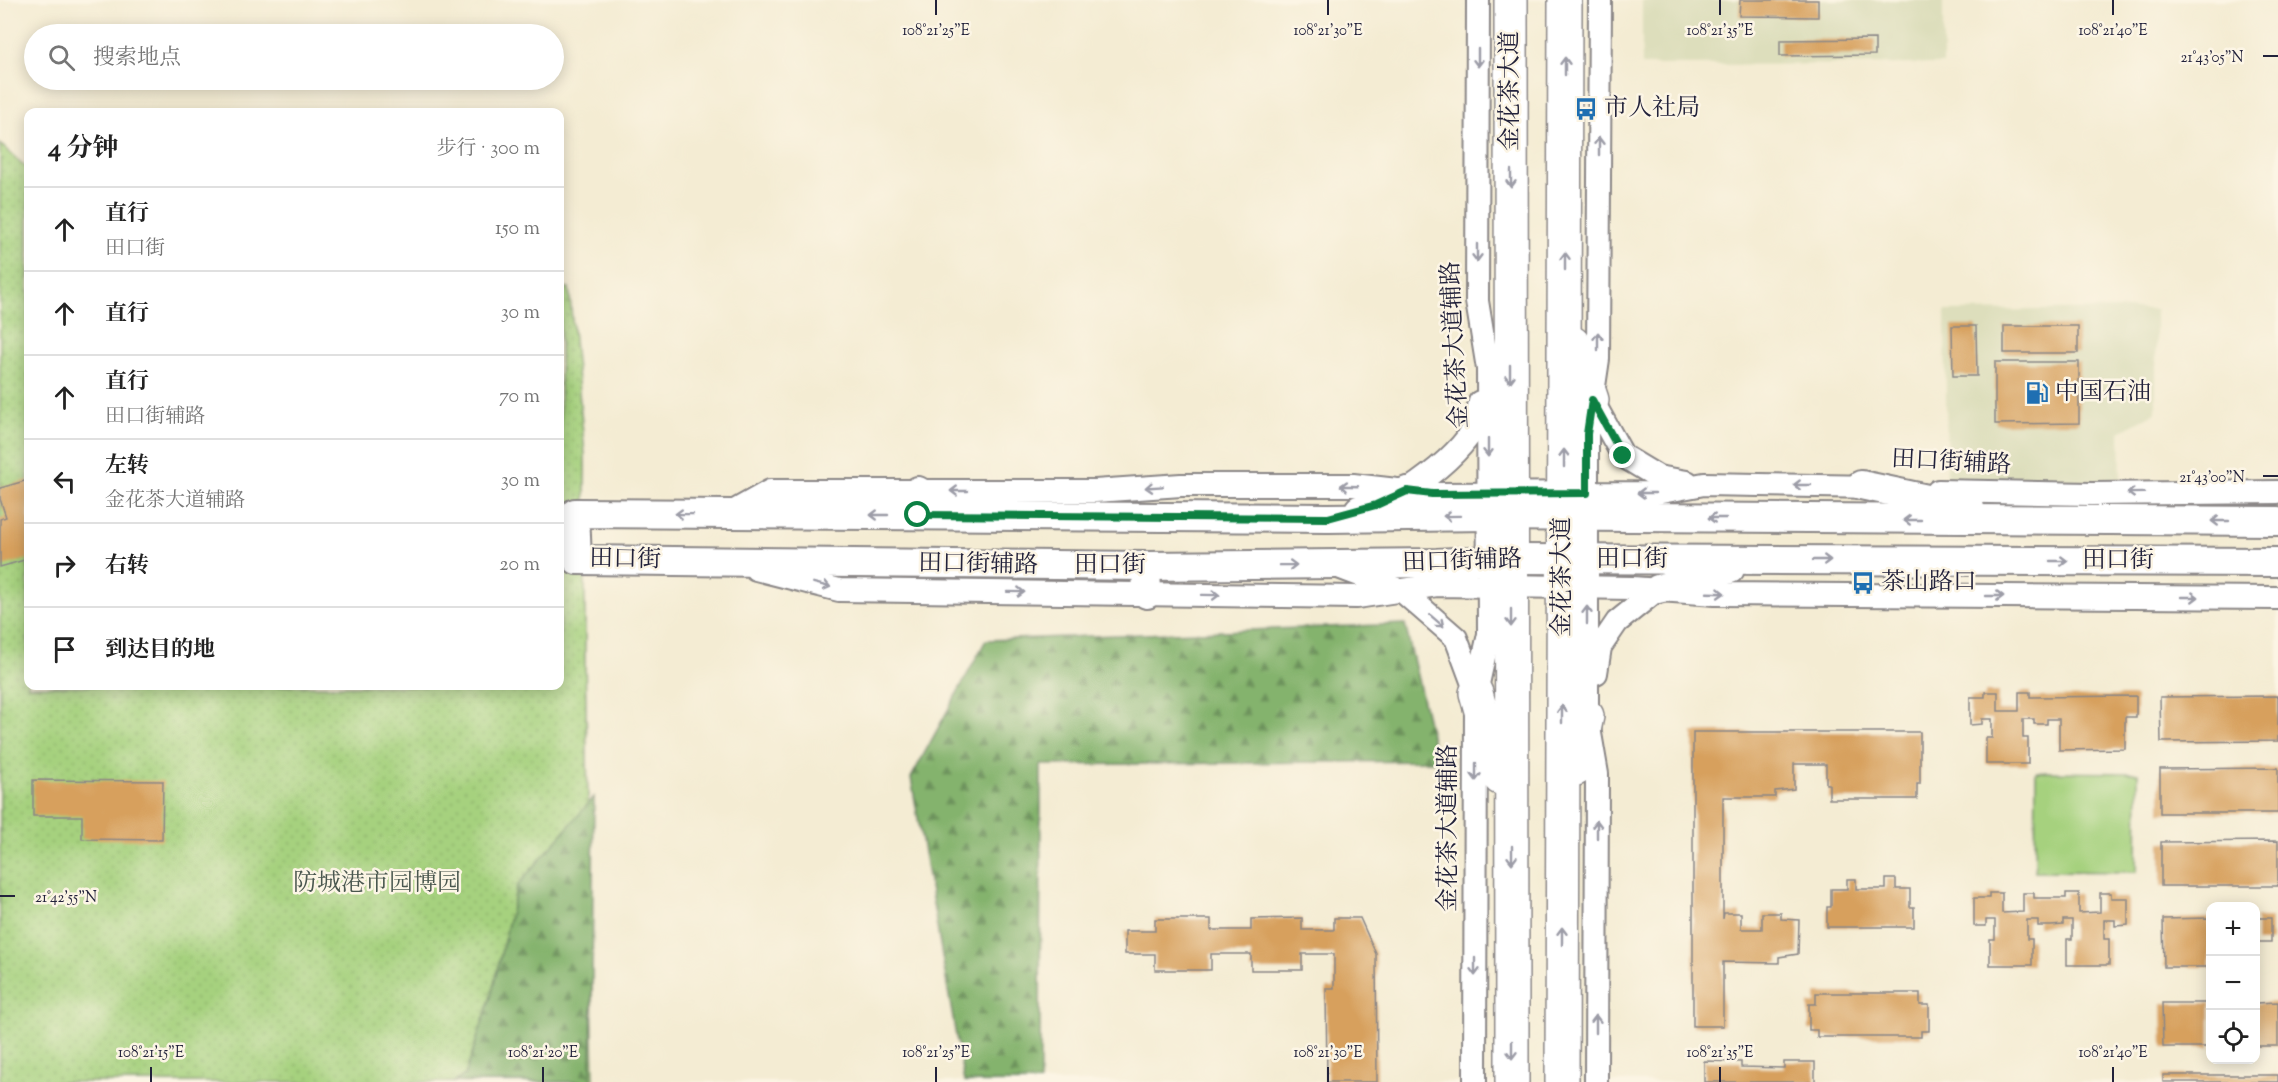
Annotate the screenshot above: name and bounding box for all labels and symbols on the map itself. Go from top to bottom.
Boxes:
text: 108°21'25"E [902,21,970,42]
text: 108°21'30"E [1293,21,1363,42]
text: 108°21'35"E [1687,21,1753,42]
text: 108°21'40"E [2078,21,2148,42]
street label: 金花茶大道 [1494,31,1528,151]
one-way arrow [1472,48,1484,68]
text: 21°43'05"N [2180,48,2244,69]
one-way arrow [1559,56,1571,76]
place label: 市人社局 [1604,92,1700,126]
bus stop icon: 市人社局 [1573,96,1599,122]
one-way arrow [1593,137,1605,157]
one-way arrow [1505,169,1517,189]
one-way arrow [1471,243,1483,263]
one-way arrow [1559,251,1571,271]
street label: 金花茶大道辅路 [1435,260,1477,430]
one-way arrow [1592,332,1604,352]
one-way arrow [1504,364,1516,384]
place label: 中国石油 [2055,376,2151,410]
fuel station icon: 中国石油 [2024,380,2050,406]
one-way arrow [1482,438,1494,458]
route end [1609,442,1635,468]
street label: 田口街辅路 [1890,443,2012,483]
one-way arrow [1558,449,1570,469]
text: 21°43'00"N [2179,468,2245,489]
one-way arrow [1793,479,1813,491]
one-way arrow [1339,480,1359,491]
one-way arrow [1144,482,1164,493]
one-way arrow [949,485,969,497]
one-way arrow [1636,487,1656,499]
one-way arrow [2126,487,2146,499]
route start [904,501,930,527]
one-way arrow [674,508,694,520]
one-way arrow [869,509,889,521]
one-way arrow [1442,510,1462,522]
one-way arrow [1708,512,1728,524]
one-way arrow [1903,514,1923,525]
one-way arrow [2210,515,2230,527]
street label: 金花茶大道 [1546,517,1580,637]
street label: 田口街 [589,542,661,578]
street label: 田口街辅路 [1401,543,1523,581]
street label: 田口街 [1596,543,1668,577]
street label: 田口街 [2082,544,2154,578]
street label: 田口街辅路 [918,547,1038,583]
street label: 田口街 [1074,549,1146,583]
one-way arrow [1812,554,1832,566]
one-way arrow [2049,555,2069,567]
one-way arrow [1278,559,1298,571]
place label: 茶山路口 [1881,566,1977,600]
bus stop icon: 茶山路口 [1850,570,1876,596]
one-way arrow [812,580,831,592]
one-way arrow [1006,586,1026,598]
one-way arrow [1705,588,1725,599]
one-way arrow [1201,589,1221,601]
one-way arrow [1984,590,2004,602]
one-way arrow [2179,591,2199,603]
one-way arrow [1581,606,1593,626]
one-way arrow [1505,607,1516,627]
one-way arrow [1429,614,1444,628]
one-way arrow [1557,705,1568,725]
street label: 金花茶大道辅路 [1432,744,1466,912]
one-way arrow [1470,762,1482,782]
one-way arrow [1591,819,1603,839]
one-way arrow [1506,844,1518,864]
park label: 防城港市园博园 [293,867,461,901]
text: 21°42'55"N [35,888,97,909]
one-way arrow [1556,927,1568,947]
one-way arrow [1469,957,1481,977]
one-way arrow [1590,1014,1602,1034]
one-way arrow [1506,1039,1518,1059]
text: 108°21'15"E [118,1043,184,1064]
text: 108°21'20"E [508,1043,578,1064]
text: 108°21'25"E [902,1043,970,1064]
text: 108°21'30"E [1293,1043,1363,1064]
text: 108°21'35"E [1687,1043,1753,1064]
text: 108°21'40"E [2078,1043,2148,1064]

